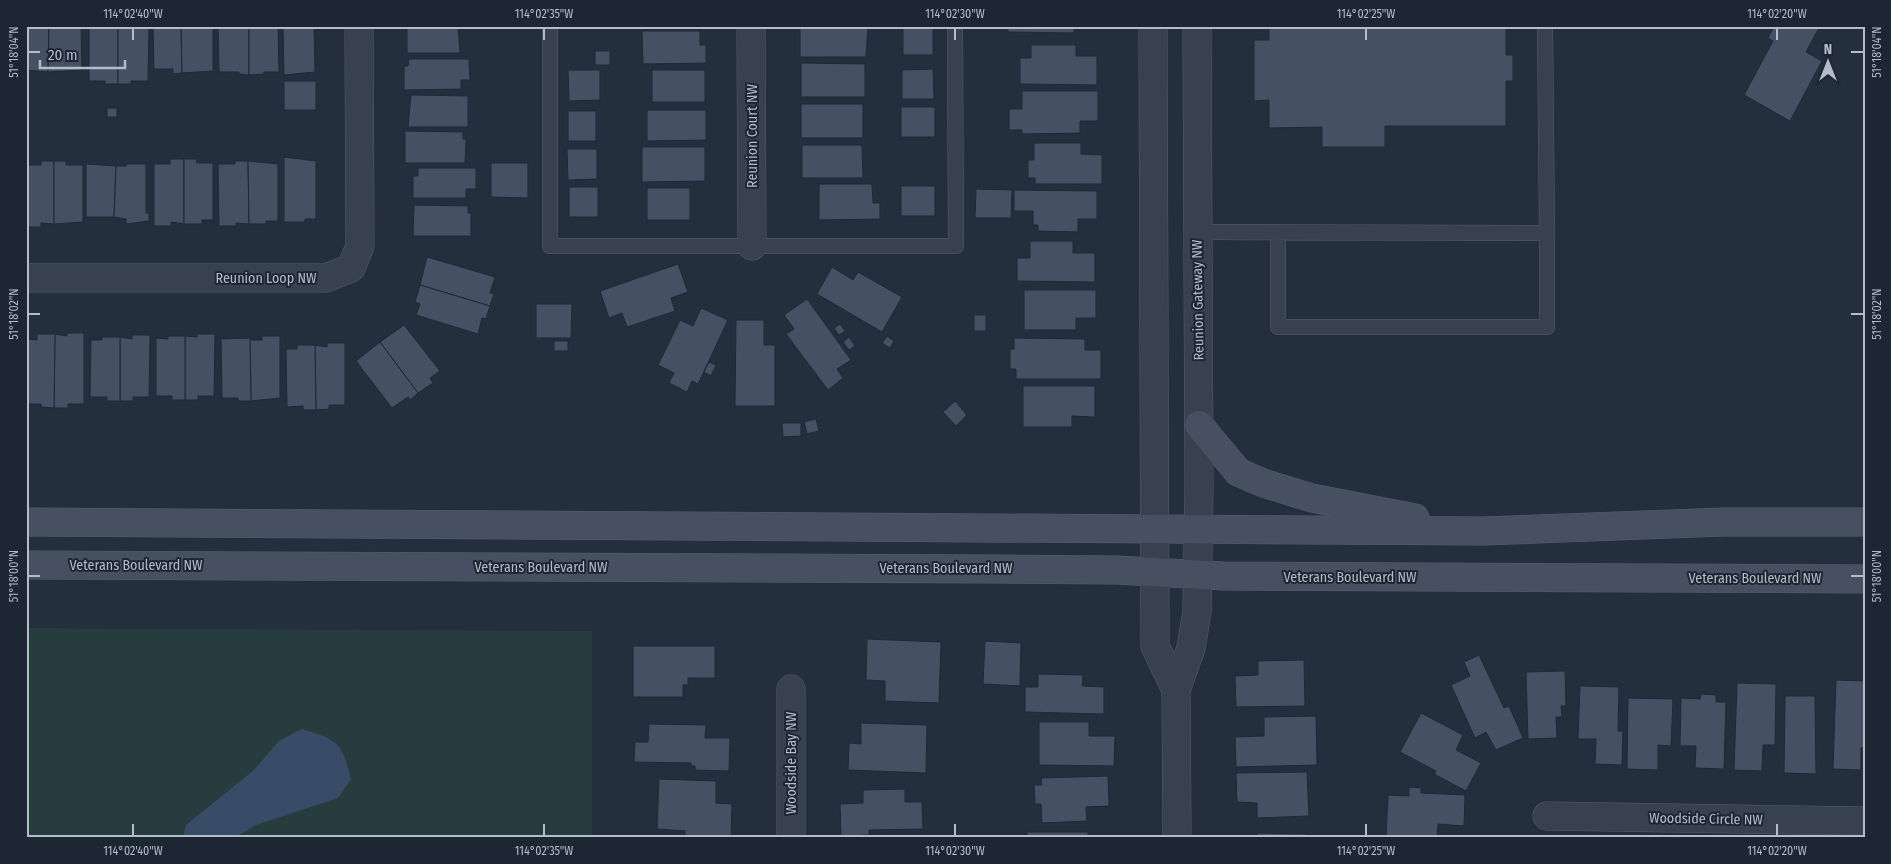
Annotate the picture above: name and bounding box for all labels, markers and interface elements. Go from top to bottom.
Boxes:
text: 114°02'40"W [103,7,163,21]
text: 114°02'35"W [515,7,573,21]
text: 114°02'30"W [925,7,985,21]
text: 114°02'25"W [1337,7,1395,21]
text: 114°02'20"W [1747,7,1807,21]
text: 51°18'04"N [7,26,21,78]
text: 51°18'04"N [1870,26,1884,78]
scale bar [40,38,125,70]
north arrow [1804,38,1854,88]
text: N [1824,41,1832,58]
text: 20 m [48,46,78,64]
street label: Reunion Court NW [744,84,761,188]
street label: Reunion Gateway NW [1188,239,1208,361]
street label: Reunion Loop NW [216,270,317,287]
text: 51°18'02"N [7,288,21,340]
text: 51°18'02"N [1870,288,1884,340]
text: 51°18'00"N [7,550,21,602]
text: 51°18'00"N [1870,550,1884,602]
street label: Veterans Boulevard NW [70,557,203,574]
street label: Veterans Boulevard NW [475,559,608,576]
street label: Veterans Boulevard NW [880,560,1013,577]
street label: Veterans Boulevard NW [1284,569,1417,586]
street label: Veterans Boulevard NW [1689,570,1822,587]
street label: Woodside Bay NW [783,711,800,814]
street label: Woodside Circle NW [1649,810,1764,829]
text: 114°02'40"W [103,844,163,858]
text: 114°02'35"W [515,844,573,858]
text: 114°02'30"W [925,844,985,858]
text: 114°02'25"W [1337,844,1395,858]
text: 114°02'20"W [1747,844,1807,858]

